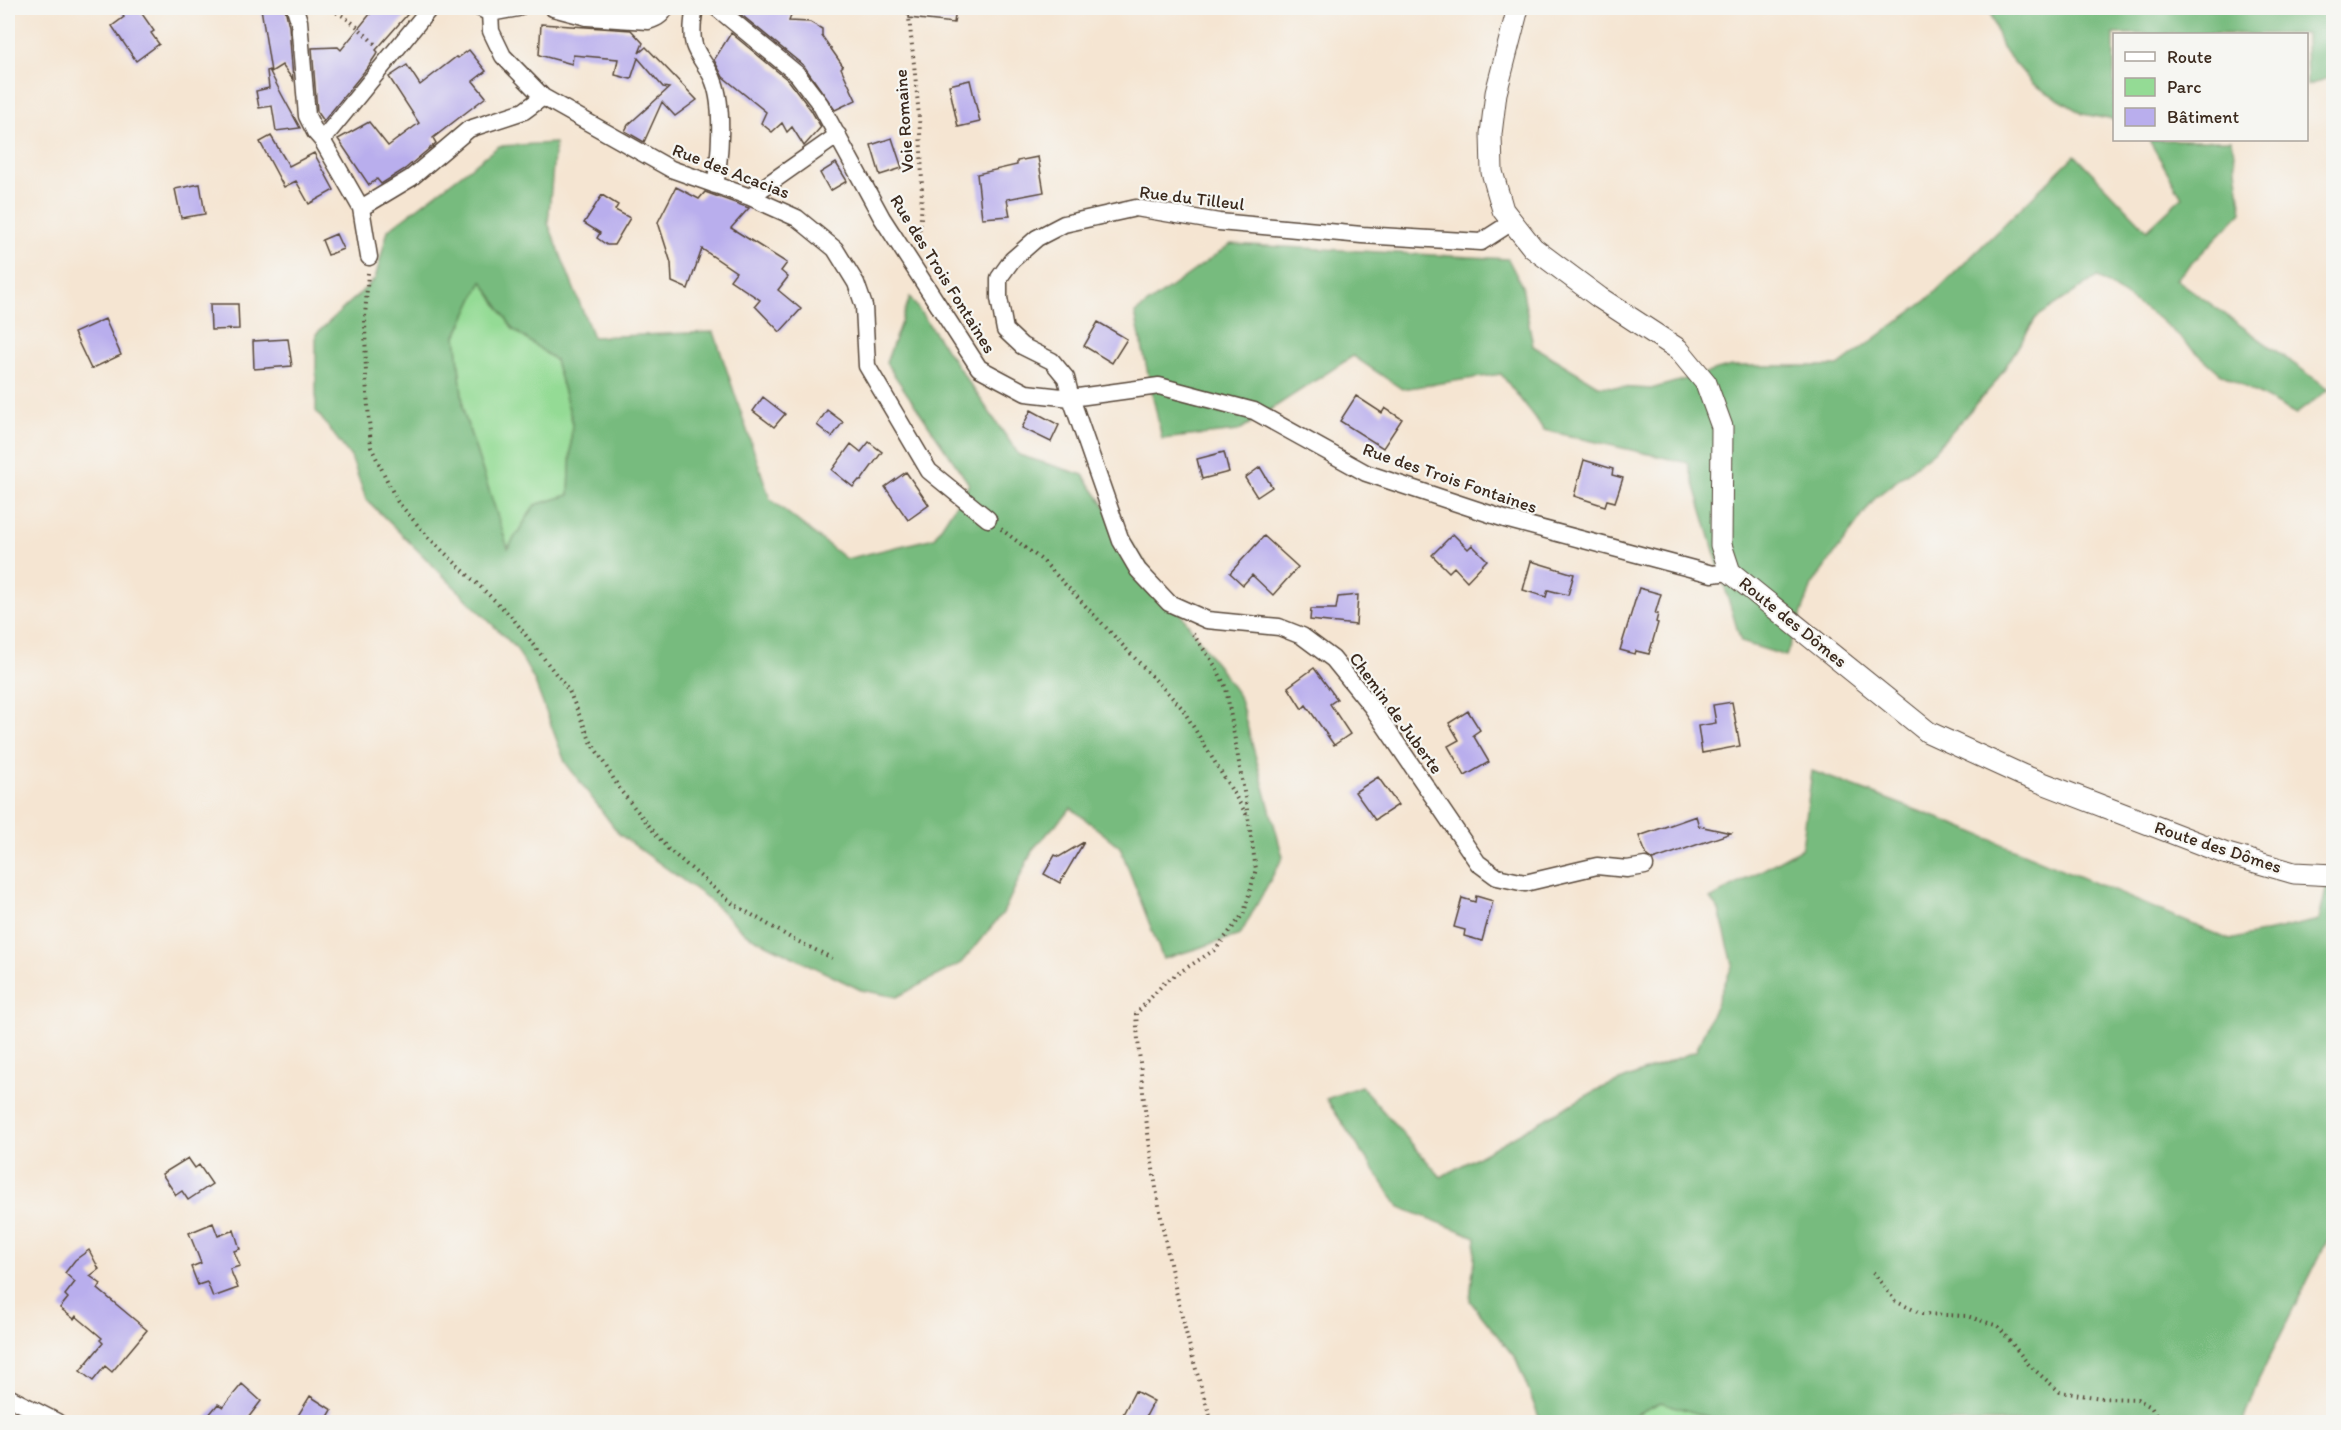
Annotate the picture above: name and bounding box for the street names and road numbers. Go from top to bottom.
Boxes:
street label: Voie Romaine [889,69,919,173]
street label: Rue des Acacias [669,139,793,203]
street label: Rue du Tilleul [1138,181,1246,215]
street label: Rue des Trois Fontaines [885,191,1001,357]
street label: Rue des Trois Fontaines [1360,438,1540,518]
street label: Route des Dômes [1735,572,1851,672]
street label: Chemin de Juberte [1344,648,1448,778]
street label: Route des Dômes [2152,816,2284,878]

